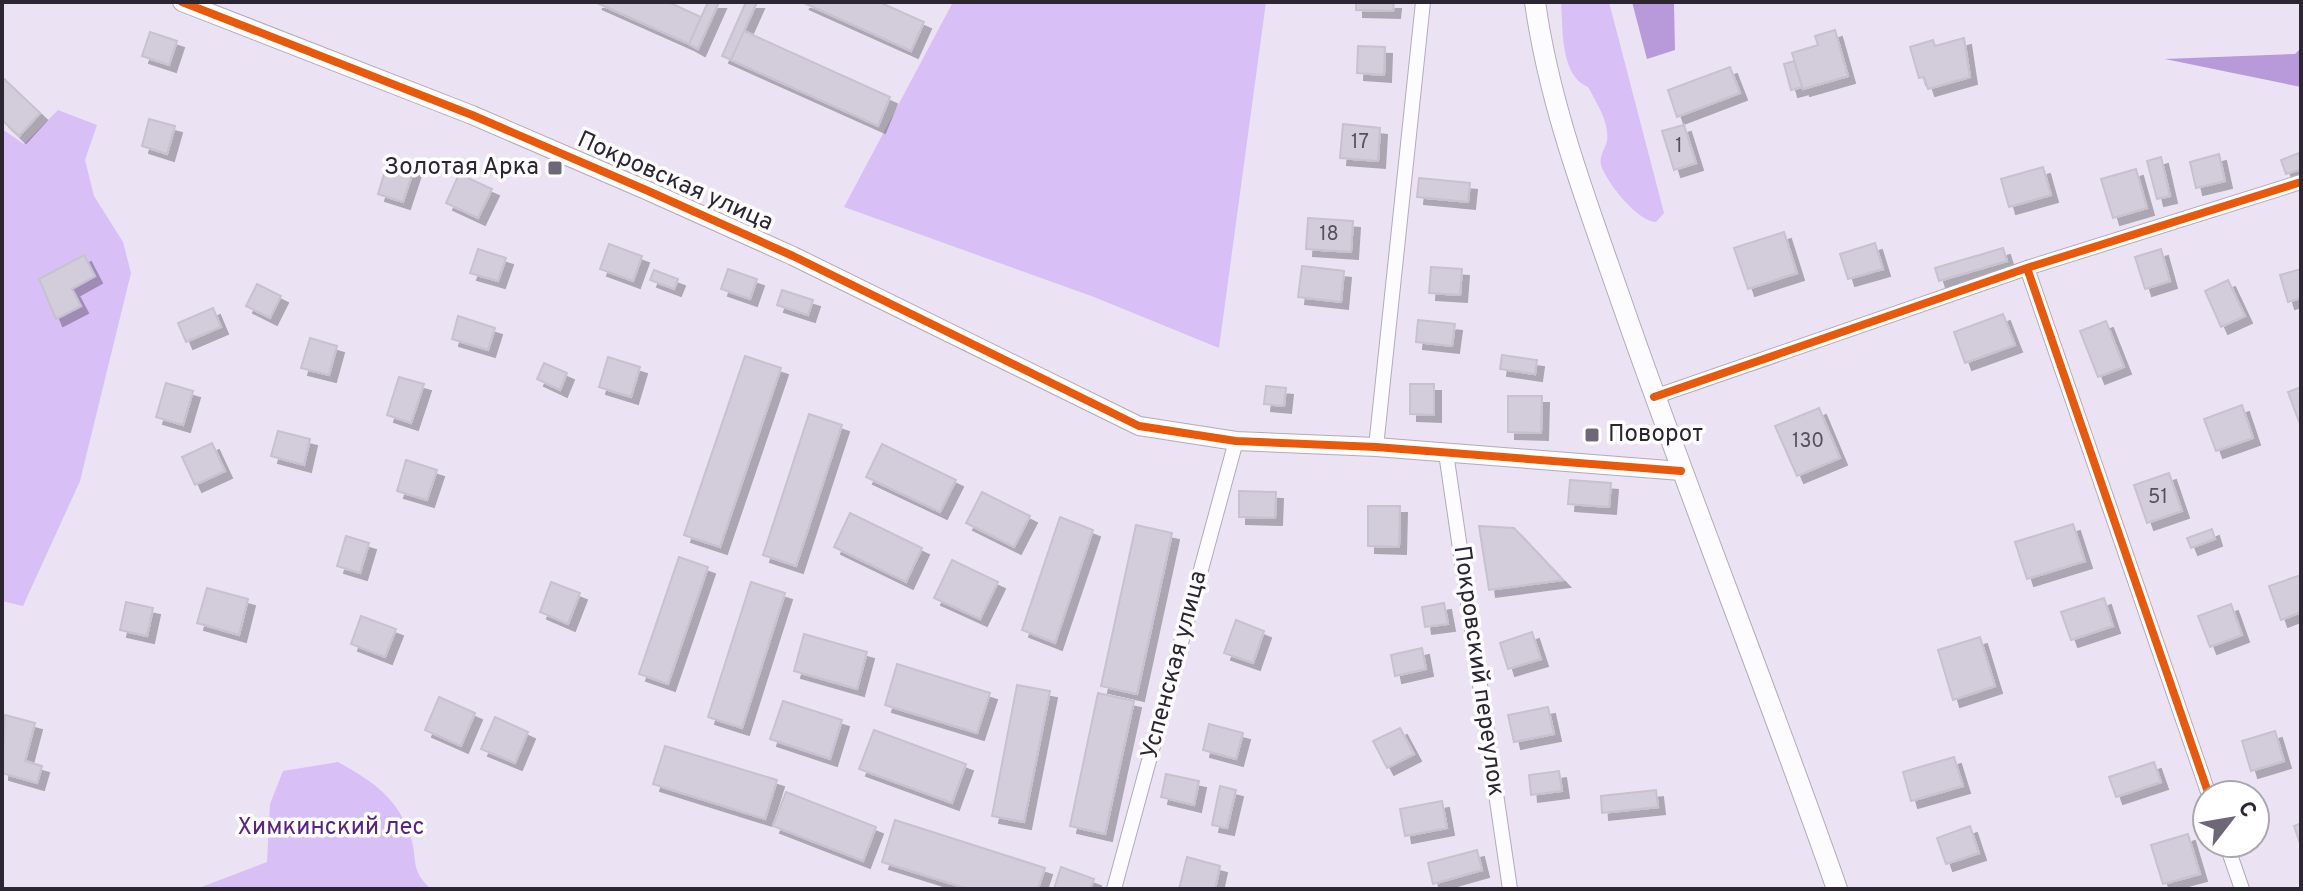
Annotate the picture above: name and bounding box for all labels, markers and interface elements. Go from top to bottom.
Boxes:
street label: Покровская улица [572,125,778,239]
house number: 17 [1351,130,1369,156]
house number: 1 [1675,134,1683,160]
place label: Золотая Арка [384,153,539,183]
marker: Золотая Арка [546,159,564,177]
house number: 18 [1319,222,1339,248]
place label: Поворот [1608,420,1703,450]
marker: Поворот [1583,426,1601,444]
house number: 130 [1792,429,1824,455]
house number: 51 [2148,485,2168,511]
street label: Покровский переулок [1446,544,1510,798]
street label: Успенская улица [1135,568,1215,762]
north arrow [2191,779,2271,859]
text: С [2231,797,2261,823]
park label: Химкинский лес [237,813,425,843]

